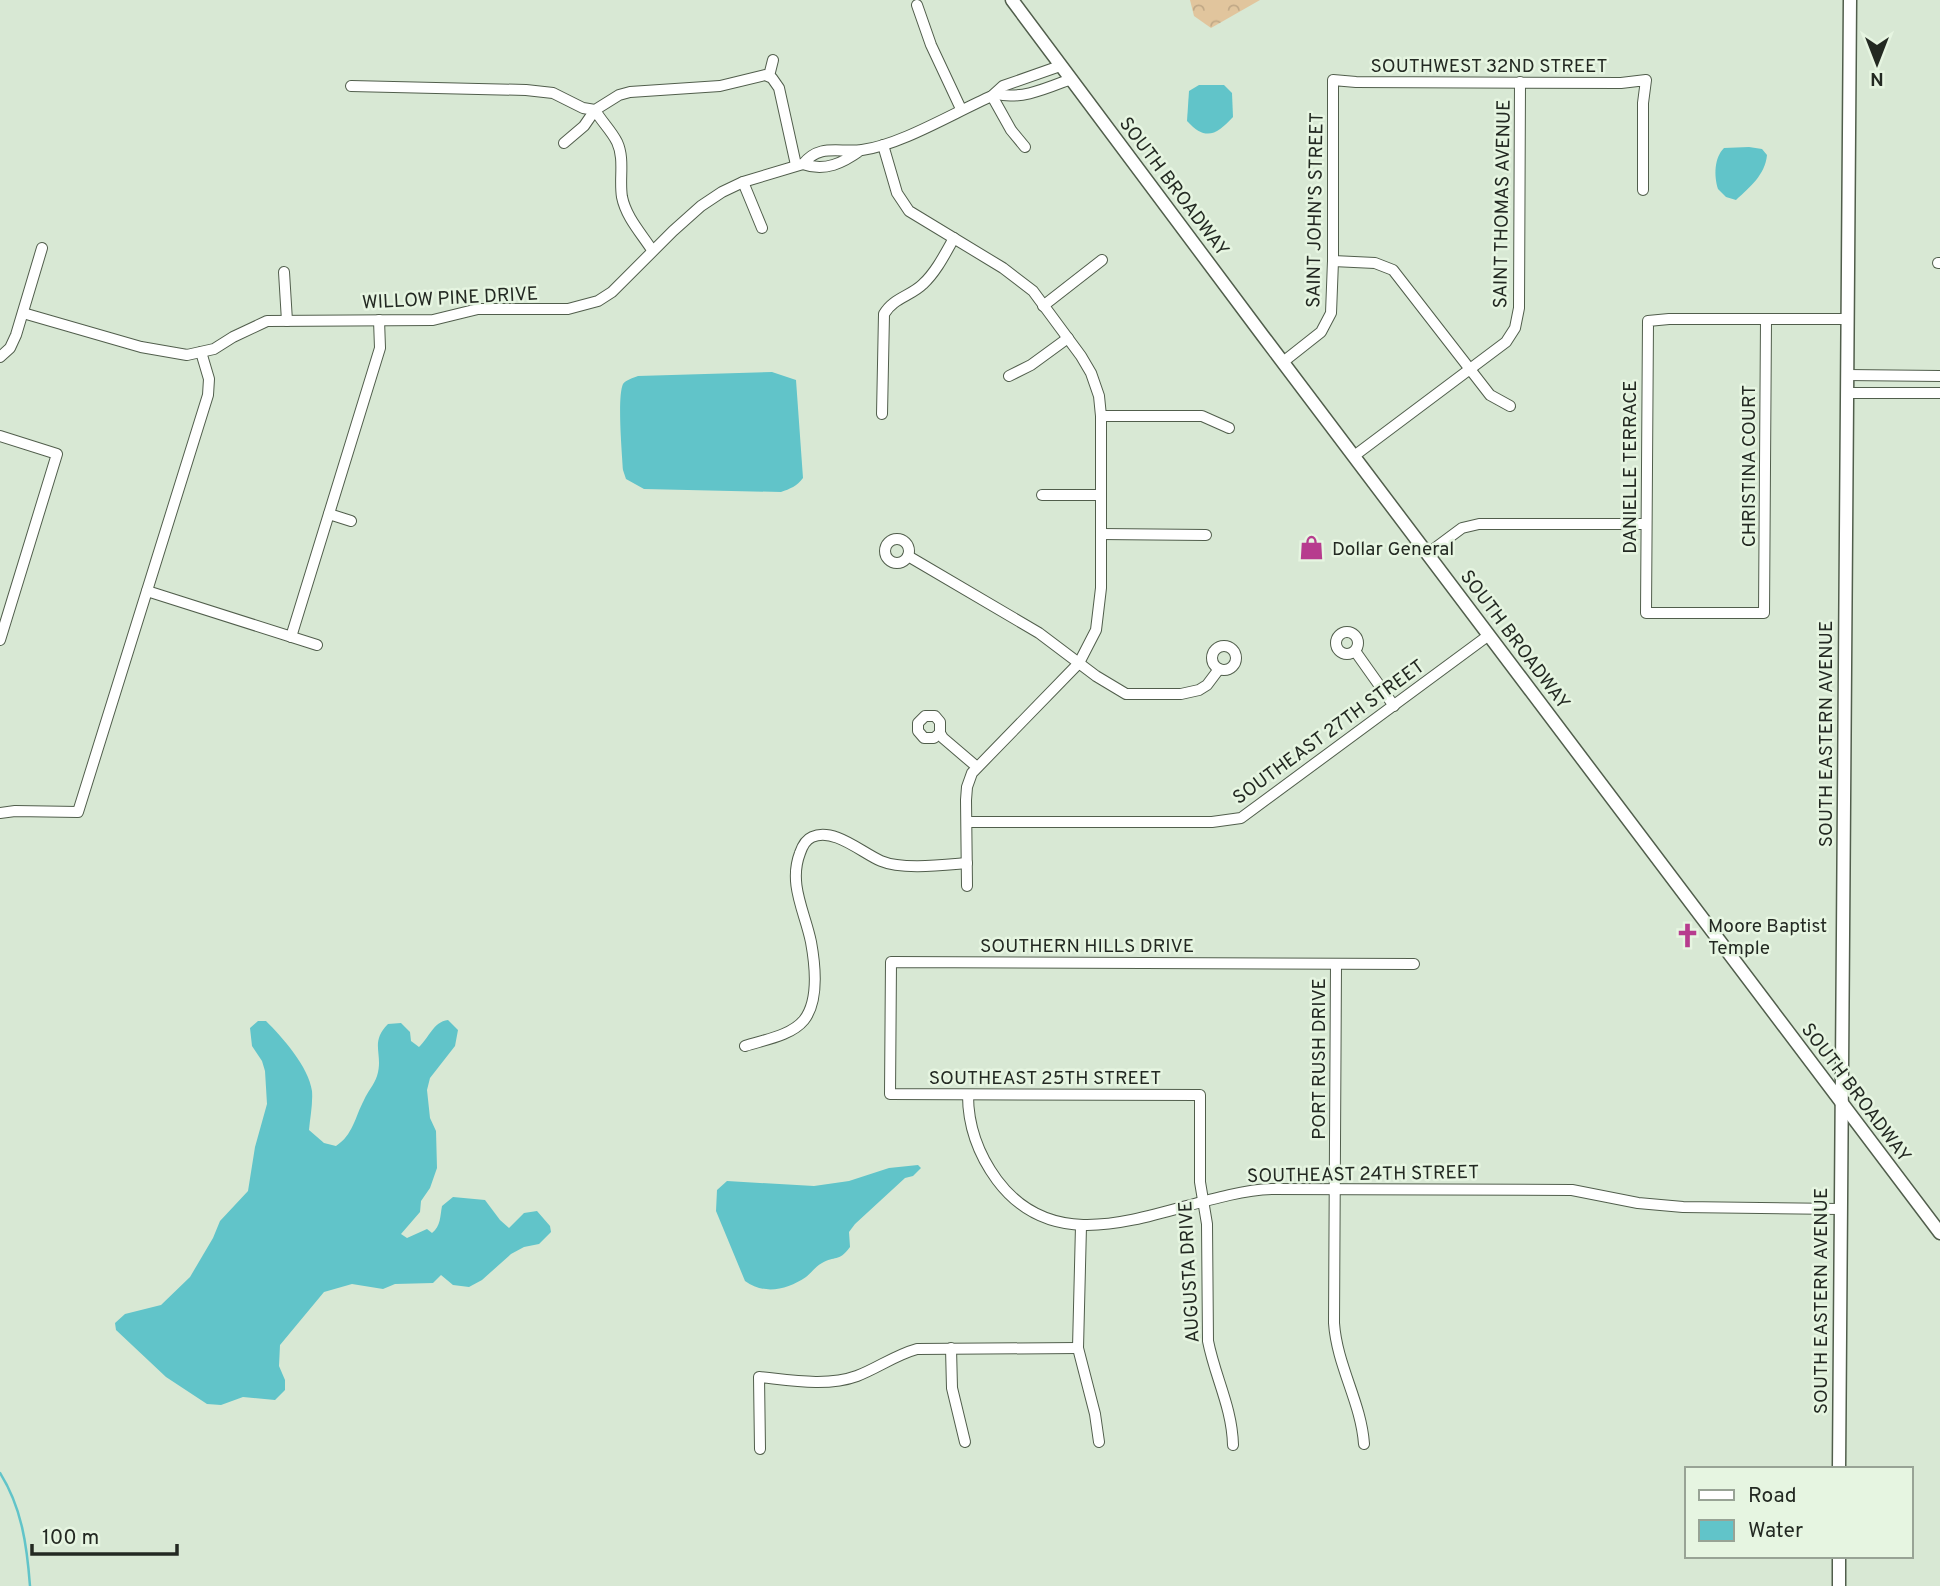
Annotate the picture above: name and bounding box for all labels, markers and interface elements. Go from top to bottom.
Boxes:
north arrow [1842,28,1912,98]
street label: SOUTHWEST 32ND STREET [1370,55,1608,79]
text: N [1870,66,1884,90]
street label: SAINT THOMAS AVENUE [1489,99,1517,309]
street label: SAINT JOHN'S STREET [1302,112,1330,308]
street label: SOUTH BROADWAY [1113,113,1234,262]
street label: WILLOW PINE DRIVE [361,282,539,316]
street label: DANIELLE TERRACE [1619,380,1643,554]
street label: CHRISTINA COURT [1738,385,1762,547]
shop icon: Dollar General [1298,534,1326,562]
place label: Dollar General [1332,538,1454,562]
street label: SOUTH BROADWAY [1454,566,1575,715]
street label: SOUTH EASTERN AVENUE [1815,621,1839,847]
street label: SOUTHEAST 27TH STREET [1228,655,1430,810]
place label: Moore Baptist Temple [1708,915,1827,961]
church icon: Moore Baptist Temple [1674,922,1702,950]
street label: SOUTHERN HILLS DRIVE [980,935,1194,959]
street label: PORT RUSH DRIVE [1308,978,1332,1140]
street label: SOUTH BROADWAY [1795,1019,1916,1168]
street label: SOUTHEAST 25TH STREET [929,1067,1161,1091]
street label: SOUTHEAST 24TH STREET [1247,1161,1479,1189]
street label: SOUTH EASTERN AVENUE [1810,1188,1834,1414]
street label: AUGUSTA DRIVE [1174,1200,1206,1343]
legend [1685,1467,1912,1558]
text: Road [1748,1483,1797,1510]
scale bar [32,1512,177,1556]
text: Water [1748,1518,1803,1545]
text: 100 m [42,1525,99,1552]

